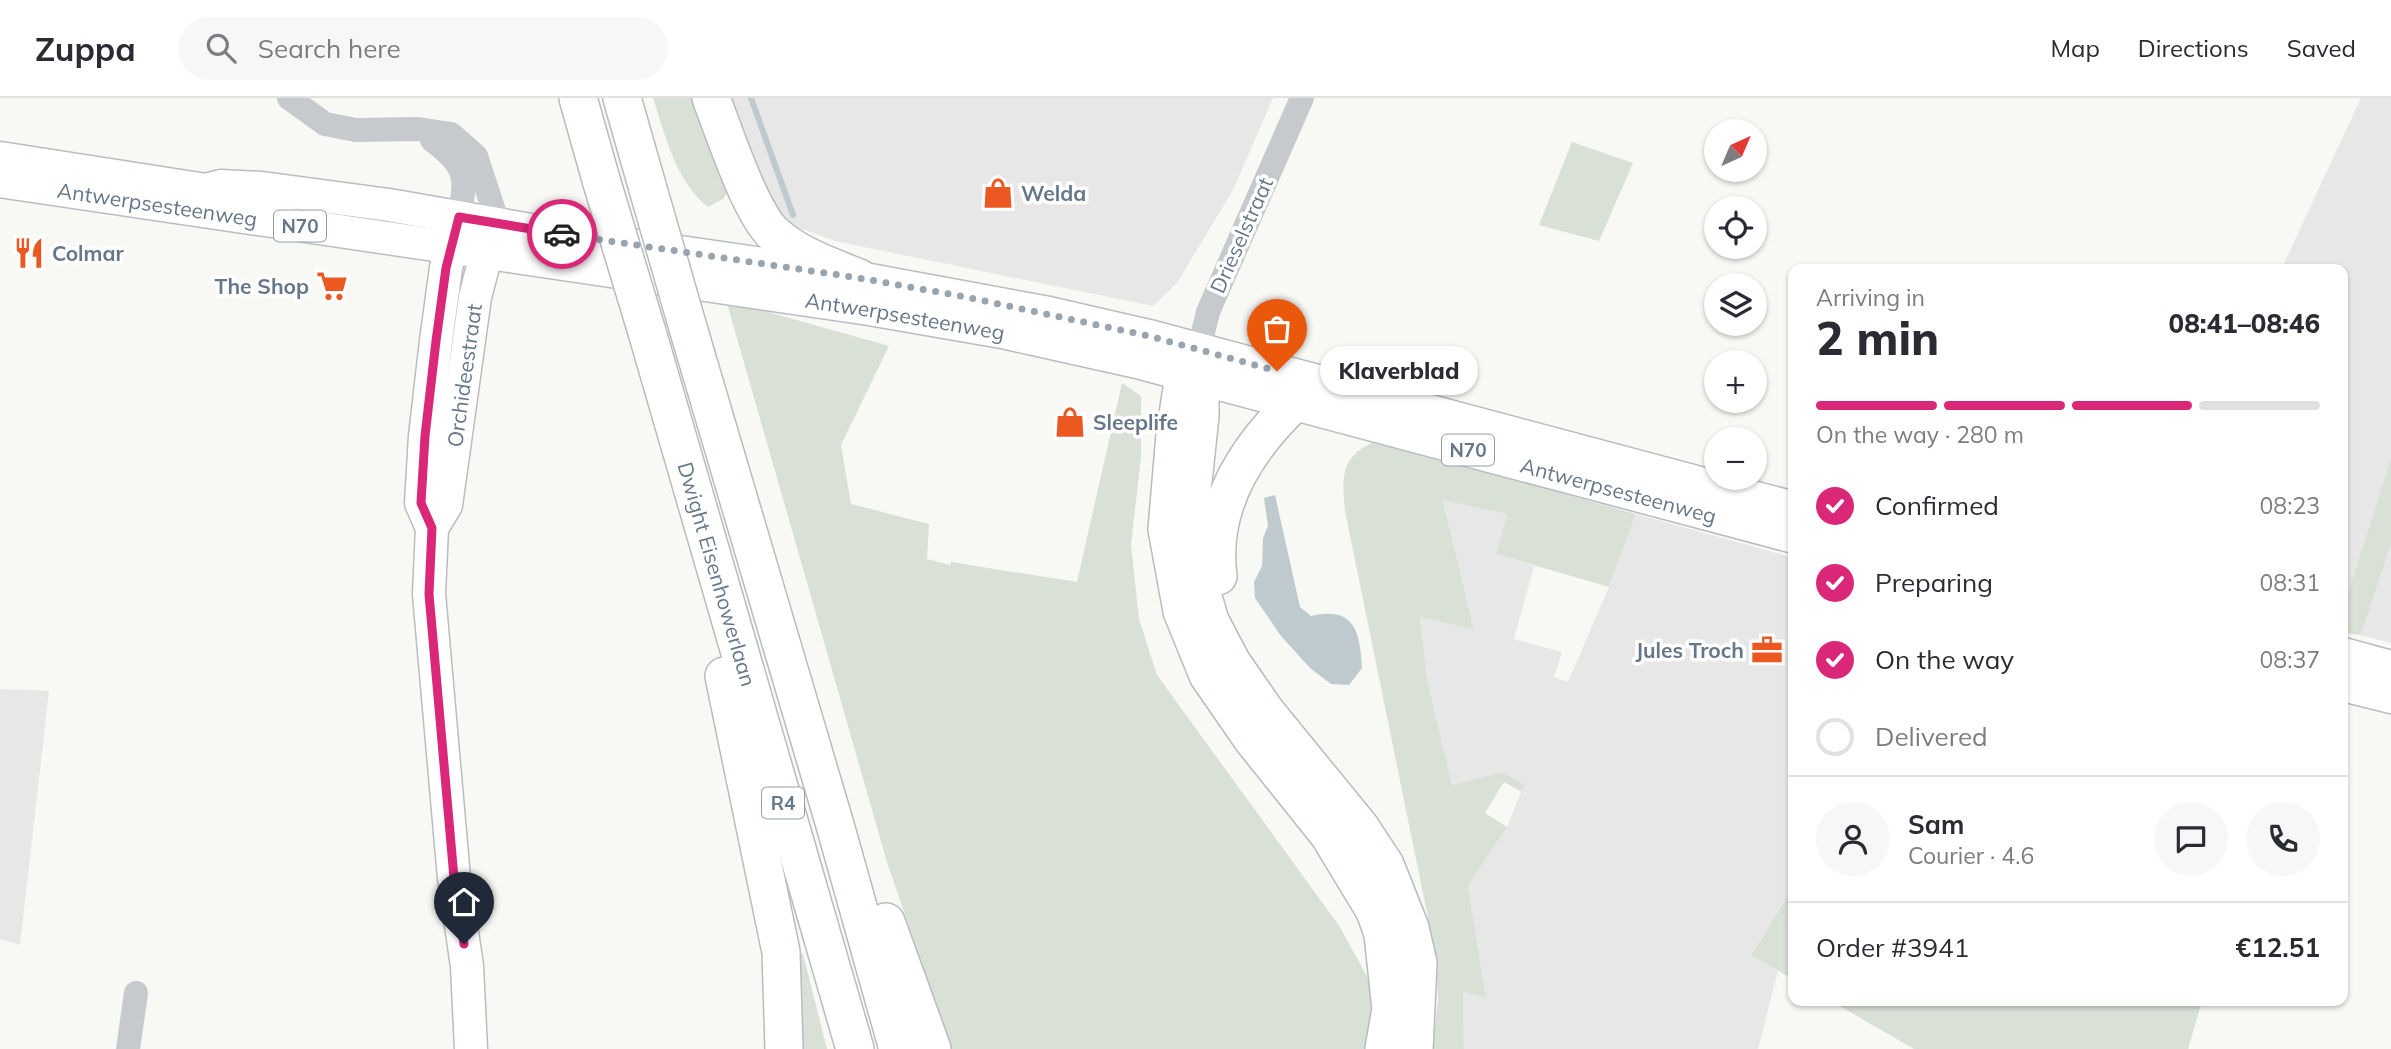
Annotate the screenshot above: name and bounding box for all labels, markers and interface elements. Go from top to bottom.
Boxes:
search box [178,17,668,80]
text: Zuppa [35,28,136,69]
icon: search [202,29,240,67]
text: Search here [258,32,401,65]
text: Map [2050,33,2100,63]
text: Directions [2138,33,2249,63]
text: Saved [2287,33,2356,63]
north arrow [1704,119,1768,182]
map controls [1704,119,1767,490]
street label: Drieselstraat [1204,173,1278,297]
shop icon: Welda [981,176,1015,210]
street label: Antwerpsesteenweg [56,177,259,232]
place label: Welda [1021,180,1086,206]
button: locate [1704,196,1767,259]
courier [527,199,597,269]
road number: N70 [274,210,326,242]
icon: car [543,215,581,253]
restaurant icon: Colmar [12,236,46,270]
place label: Colmar [52,240,124,266]
supermarket icon: The Shop [315,269,349,303]
place label: The Shop [214,273,309,299]
button: layers [1704,273,1767,336]
text: Arriving in [1816,283,1925,312]
street label: Antwerpsesteenweg [804,287,1007,345]
pin [1247,299,1307,371]
street label: Orchideestraat [441,302,487,449]
text: 08:41–08:46 [2169,307,2320,340]
text: 2 min [1816,309,1939,367]
icon: bag [1258,310,1296,348]
callout: Klaverblad [1319,346,1476,396]
button: + [1704,350,1767,413]
text: Klaverblad [1339,356,1459,385]
shop icon: Sleeplife [1053,405,1087,439]
place label: Sleeplife [1093,409,1178,435]
text: On the way · 280 m [1816,420,2024,449]
button: − [1704,427,1767,490]
road number: N70 [1442,434,1494,466]
street label: Antwerpsesteenweg [1518,452,1719,529]
street label: Dwight Eisenhowerlaan [672,459,762,689]
icon: check [1816,487,1854,525]
text: Confirmed [1875,489,1999,522]
text: 08:23 [2260,491,2320,520]
icon: check [1816,564,1854,602]
text: Preparing [1875,566,1993,599]
text: 08:31 [2260,568,2320,597]
office icon: Jules Troch [1750,633,1784,667]
place label: Jules Troch [1635,637,1744,663]
icon: check [1816,641,1854,679]
text: On the way [1875,643,2014,676]
text: 08:37 [2260,645,2320,674]
text: Delivered [1875,720,1988,753]
road number: R4 [762,788,804,818]
button: person [1816,802,1890,876]
button: chat [2154,802,2228,876]
button: phone [2246,802,2320,876]
text: Sam [1908,808,1964,841]
text: Courier · 4.6 [1908,841,2034,870]
pin [434,872,494,944]
icon: home [445,883,483,921]
text: Order #3941 [1816,931,1969,964]
text: €12.51 [2236,931,2320,964]

